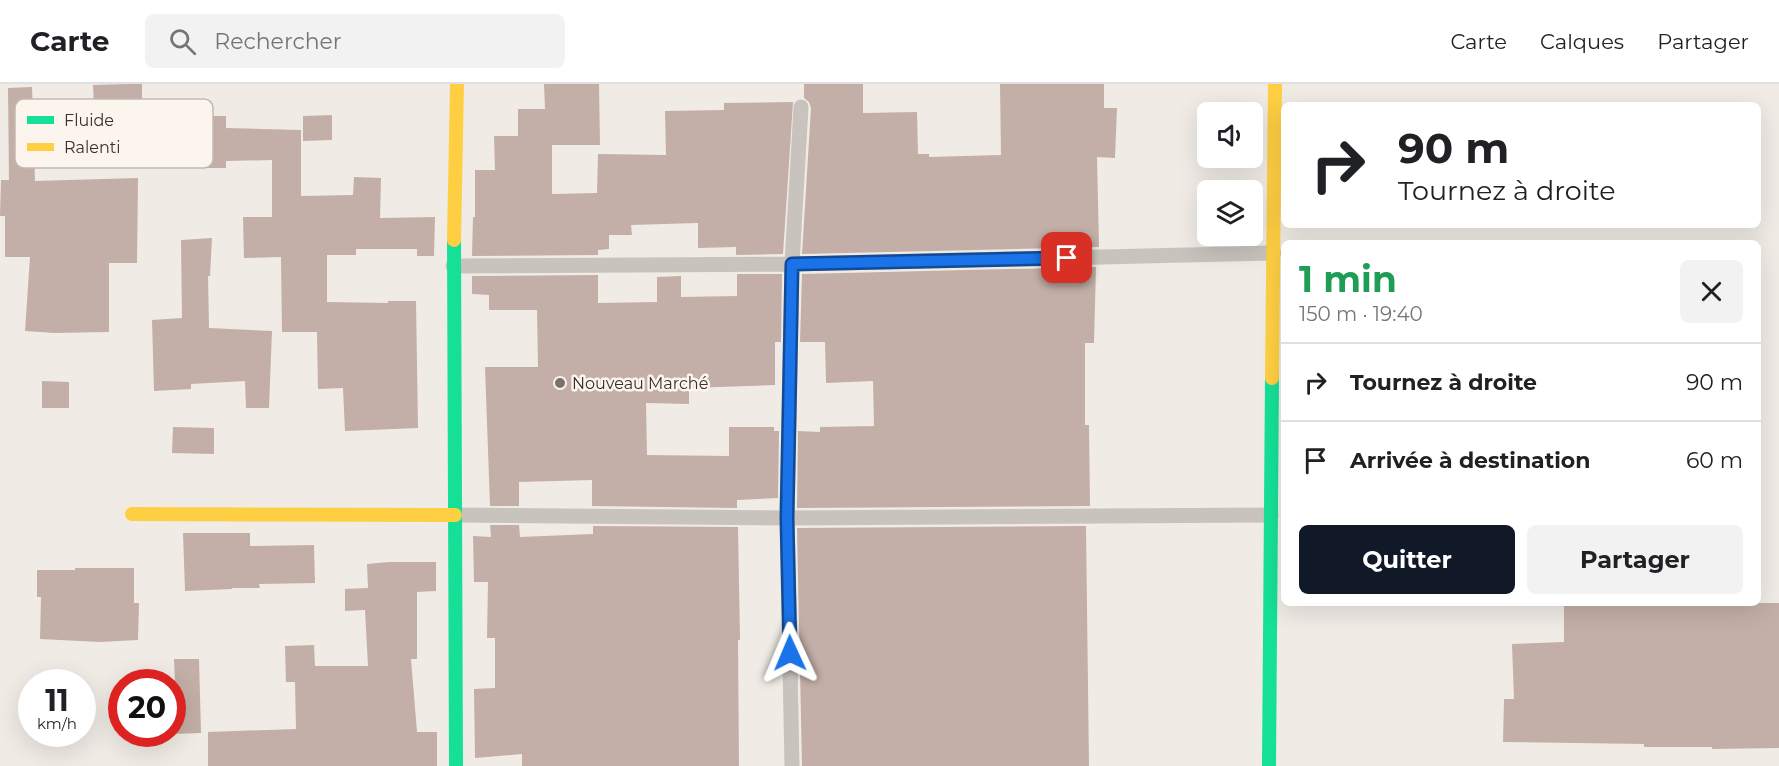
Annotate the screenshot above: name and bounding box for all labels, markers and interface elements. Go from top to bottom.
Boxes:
search box [145,14,565,68]
text: Carte [30,24,109,58]
icon: search [166,25,199,58]
text: Rechercher [214,28,342,55]
text: Carte [1450,29,1507,54]
text: Calques [1540,29,1624,54]
text: Partager [1657,29,1749,54]
legend [15,99,213,168]
map controls [1197,102,1263,246]
button: sound [1197,102,1263,168]
text: Fluide [64,111,114,130]
text: 90 m [1398,122,1509,174]
icon: right [1299,126,1377,204]
text: Ralenti [64,138,121,157]
text: Tournez à droite [1398,174,1616,207]
button: layers [1197,180,1263,246]
pin [1041,232,1092,283]
icon: arrive [1050,241,1083,274]
text: 1 min [1299,257,1397,301]
button: close [1680,260,1743,323]
text: 150 m · 19:40 [1299,302,1423,326]
icon: right [1299,366,1332,399]
text: Tournez à droite [1350,369,1537,396]
text: 90 m [1686,369,1743,396]
place label: Nouveau Marché [572,374,708,393]
marker: Nouveau Marché [553,376,567,390]
icon: arrive [1299,444,1332,477]
text: Arrivée à destination [1350,447,1590,474]
text: 60 m [1686,447,1743,474]
button: Quitter [1299,525,1515,594]
button: Partager [1527,525,1743,594]
position arrow [758,621,822,685]
speed limit sign: 20 [108,669,186,747]
text: 11 [45,682,69,719]
text: km/h [37,714,77,733]

